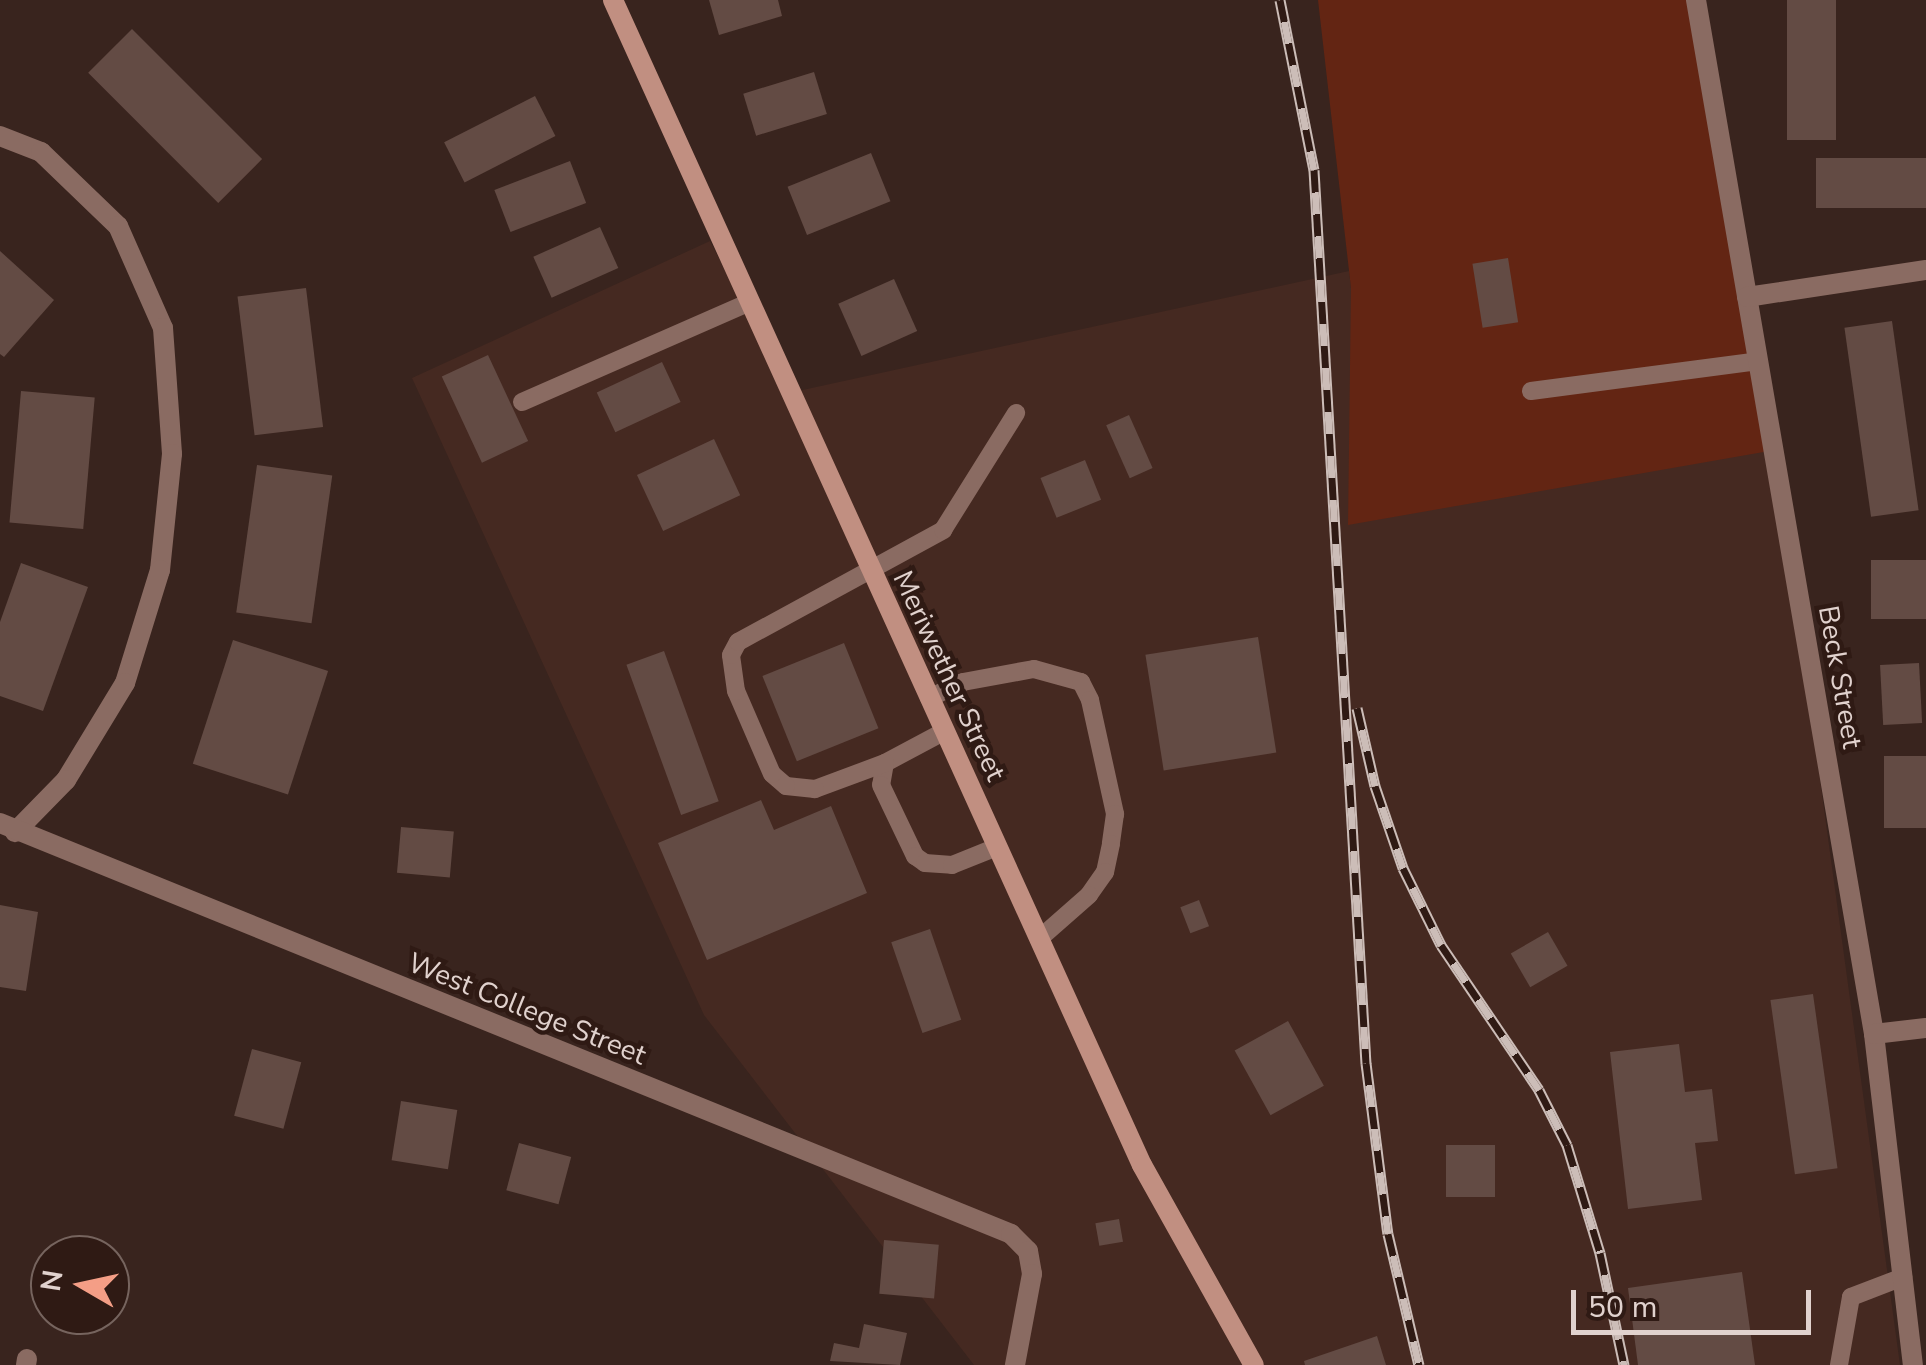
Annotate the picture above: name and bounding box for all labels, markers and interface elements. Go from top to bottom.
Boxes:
street label: Meriwether Street [886,566,1012,786]
street label: Beck Street [1811,603,1869,751]
street label: West College Street [403,946,651,1072]
north arrow [30,1235,130,1335]
text: N [32,1267,73,1294]
scale bar [1576,1270,1816,1332]
text: 50 m [1588,1287,1657,1328]

